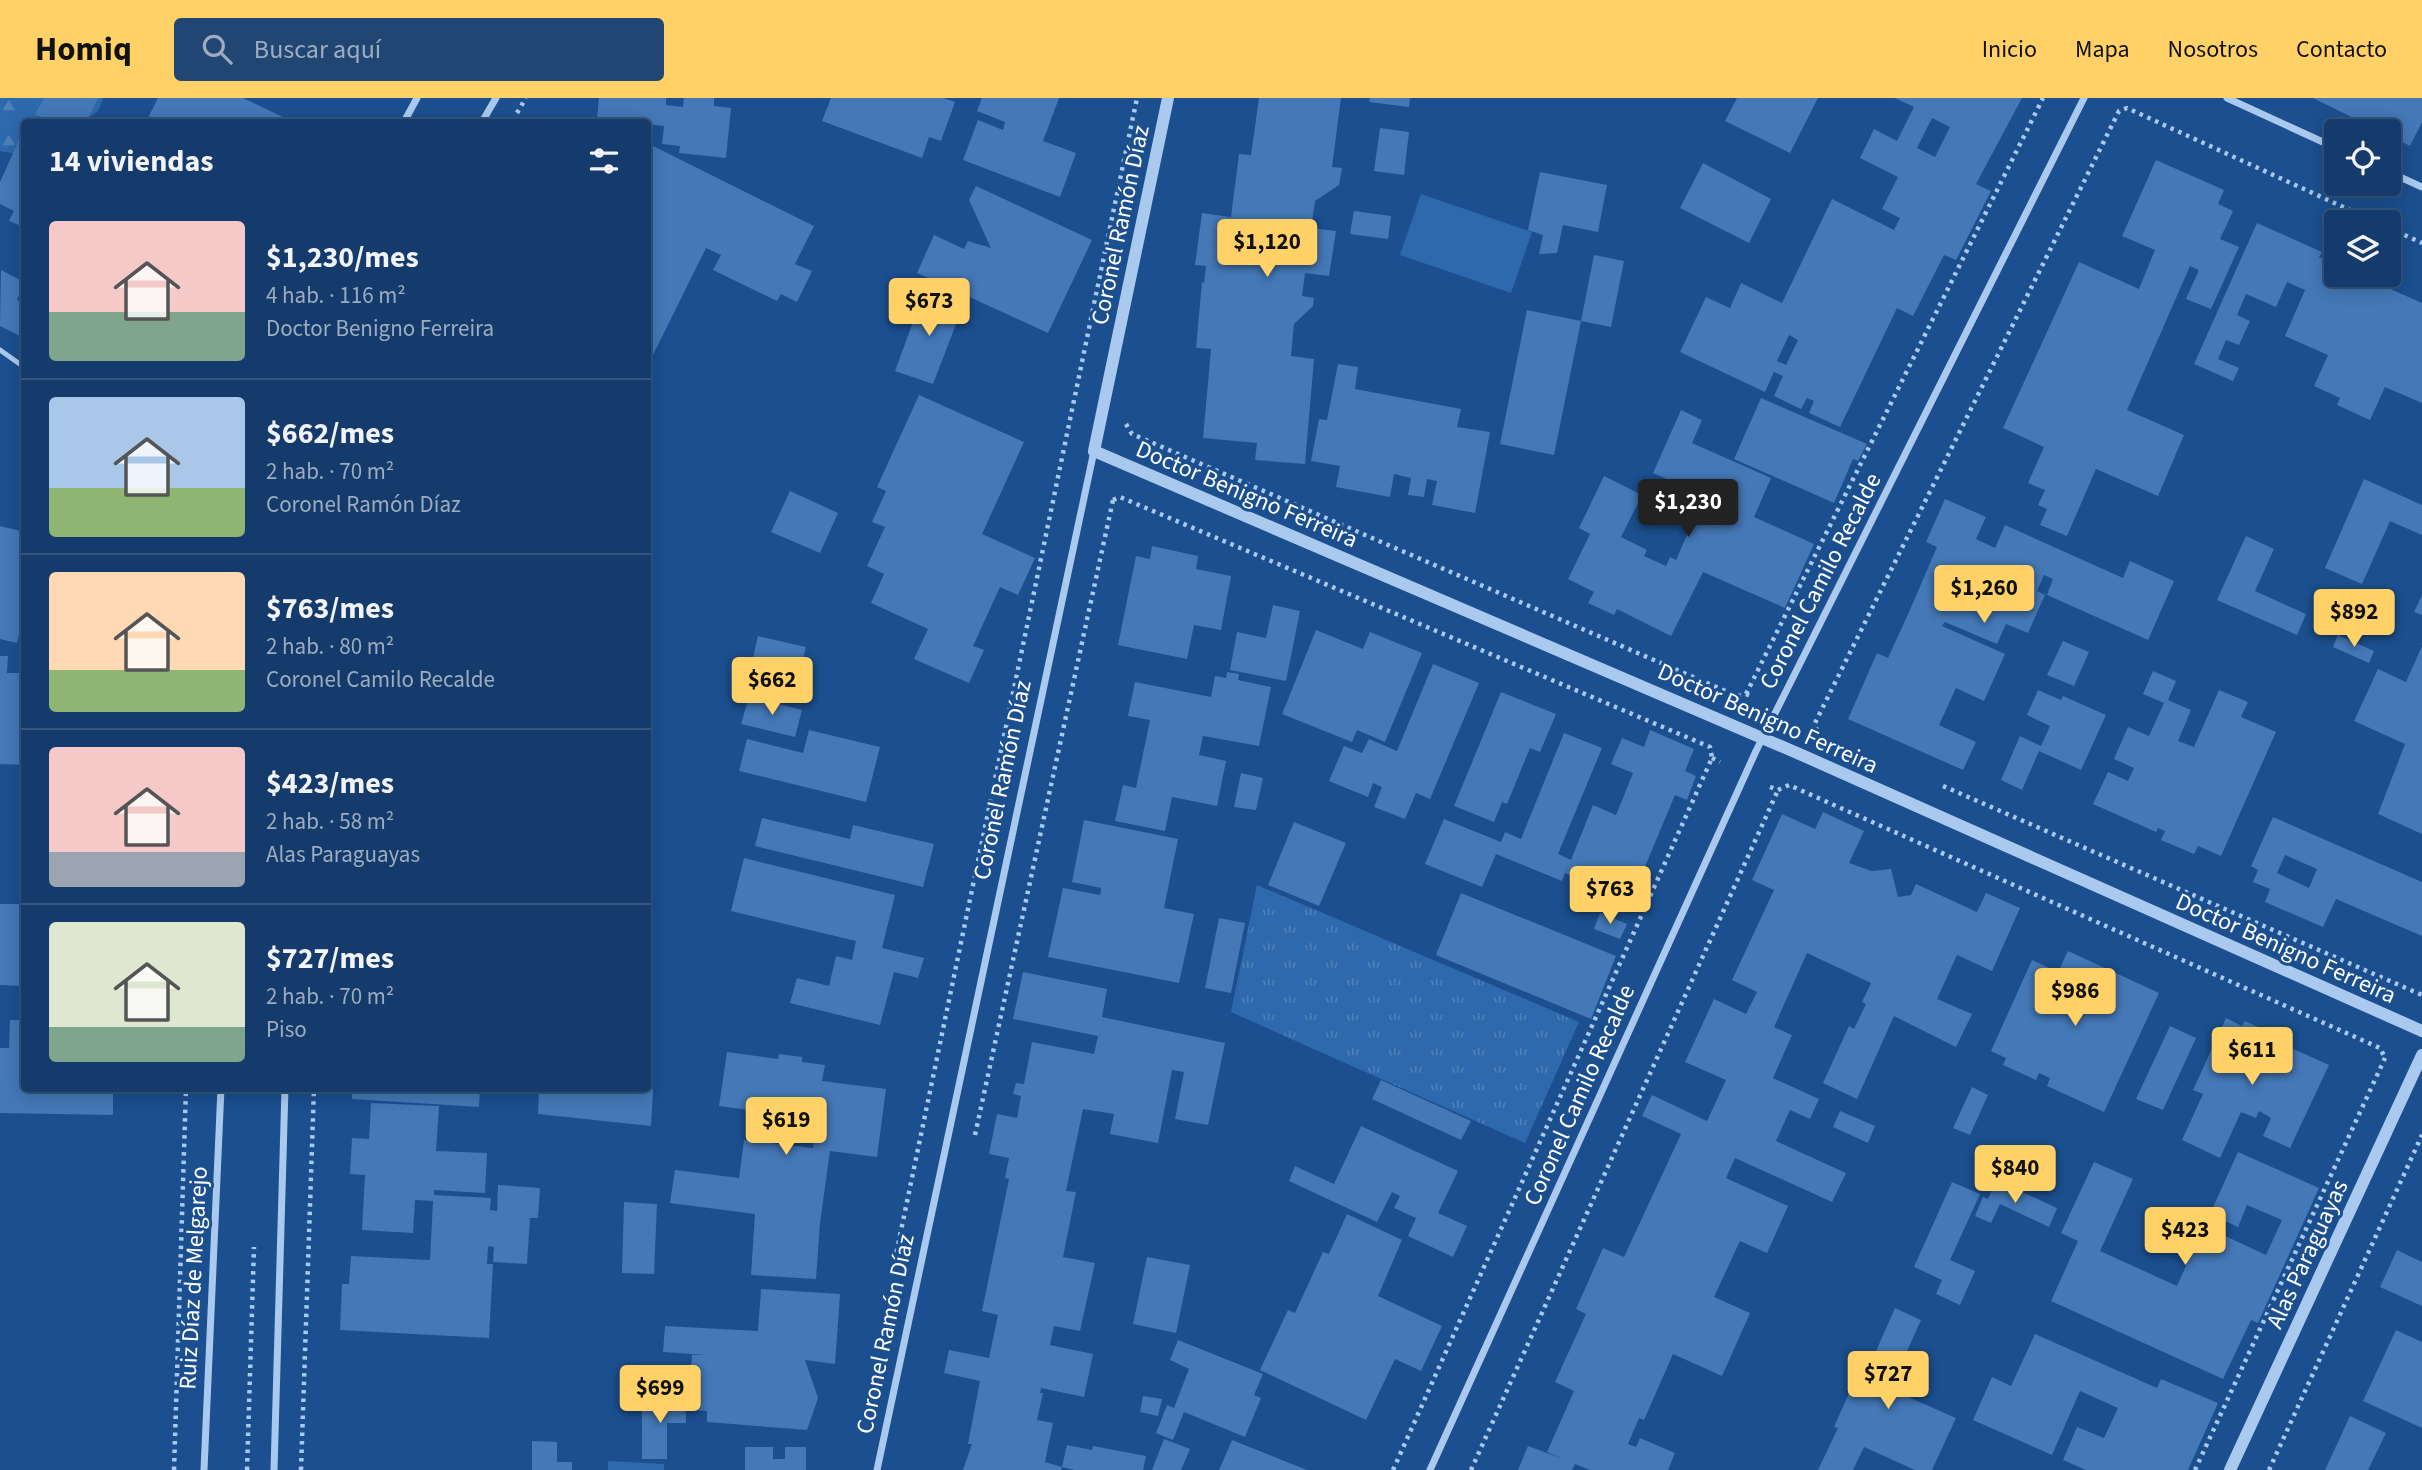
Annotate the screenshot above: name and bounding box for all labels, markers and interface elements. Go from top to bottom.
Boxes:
search box [174,18,664,81]
text: Homiq [35,26,132,73]
icon: search [198,30,236,68]
text: Buscar aquí [254,31,381,68]
text: Inicio [1982,32,2037,67]
text: Mapa [2075,32,2130,67]
text: Nosotros [2168,32,2258,67]
text: Contacto [2296,32,2387,67]
map controls [2324,119,2401,287]
button: locate [2324,119,2401,196]
street label: Coronel Ramón Díaz [1082,122,1159,328]
text: 14 viviendas [49,140,214,183]
icon: filters [585,142,623,180]
button: layers [2324,210,2401,287]
pin: $1,120 [1210,220,1324,279]
text: $1,120 [1233,225,1301,258]
text: $1,230/mes [266,236,419,279]
icon: home [105,249,189,333]
pin: $673 [888,278,970,338]
text: 4 hab. · 116 m² [266,279,406,312]
text: $673 [905,284,953,317]
text: Doctor Benigno Ferreira [266,312,494,345]
text: $662/mes [266,412,394,455]
icon: home [105,425,189,509]
street label: Doctor Benigno Ferreira [1130,432,1363,557]
text: 2 hab. · 70 m² [266,455,394,488]
street label: Coronel Camilo Recalde [1751,467,1890,696]
pin: $1,230 [1631,480,1745,539]
text: $1,230 [1654,485,1722,518]
text: Coronel Ramón Díaz [266,488,461,521]
pin: $1,260 [1927,566,2041,625]
text: $1,260 [1950,571,2018,604]
text: $763/mes [266,587,394,630]
pin: $892 [2313,589,2395,649]
text: $892 [2330,595,2378,628]
icon: home [105,600,189,684]
text: 2 hab. · 80 m² [266,630,394,663]
street label: Doctor Benigno Ferreira [1652,654,1884,783]
pin: $662 [731,658,813,717]
text: Coronel Camilo Recalde [266,663,495,696]
text: $662 [748,663,796,696]
street label: Coronel Ramón Díaz [964,677,1041,883]
text: $423/mes [266,762,394,805]
icon: home [105,775,189,859]
text: 2 hab. · 58 m² [266,805,394,838]
text: Alas Paraguayas [266,838,420,871]
pin: $763 [1569,866,1651,926]
text: $763 [1586,872,1634,905]
street label: Doctor Benigno Ferreira [2170,884,2402,1013]
text: $727/mes [266,937,394,980]
icon: home [105,950,189,1034]
pin: $986 [2034,968,2116,1028]
text: $986 [2051,974,2099,1007]
street label: Coronel Camilo Recalde [1515,979,1644,1211]
text: 2 hab. · 70 m² [266,980,394,1013]
text: Piso [266,1013,307,1046]
pin: $611 [2211,1028,2293,1087]
text: $611 [2228,1033,2276,1066]
pin: $619 [745,1098,827,1157]
text: $619 [762,1103,810,1136]
pin: $840 [1974,1146,2056,1205]
text: $840 [1991,1151,2039,1184]
street label: Ruiz Díaz de Melgarejo [170,1165,217,1391]
street label: Alas Paraguayas [2258,1174,2357,1334]
pin: $423 [2144,1208,2226,1267]
text: $423 [2161,1213,2209,1246]
street label: Coronel Ramón Díaz [847,1231,924,1437]
pin: $727 [1847,1352,1929,1411]
text: $727 [1864,1357,1912,1390]
pin: $699 [619,1366,701,1425]
text: $699 [636,1371,684,1404]

